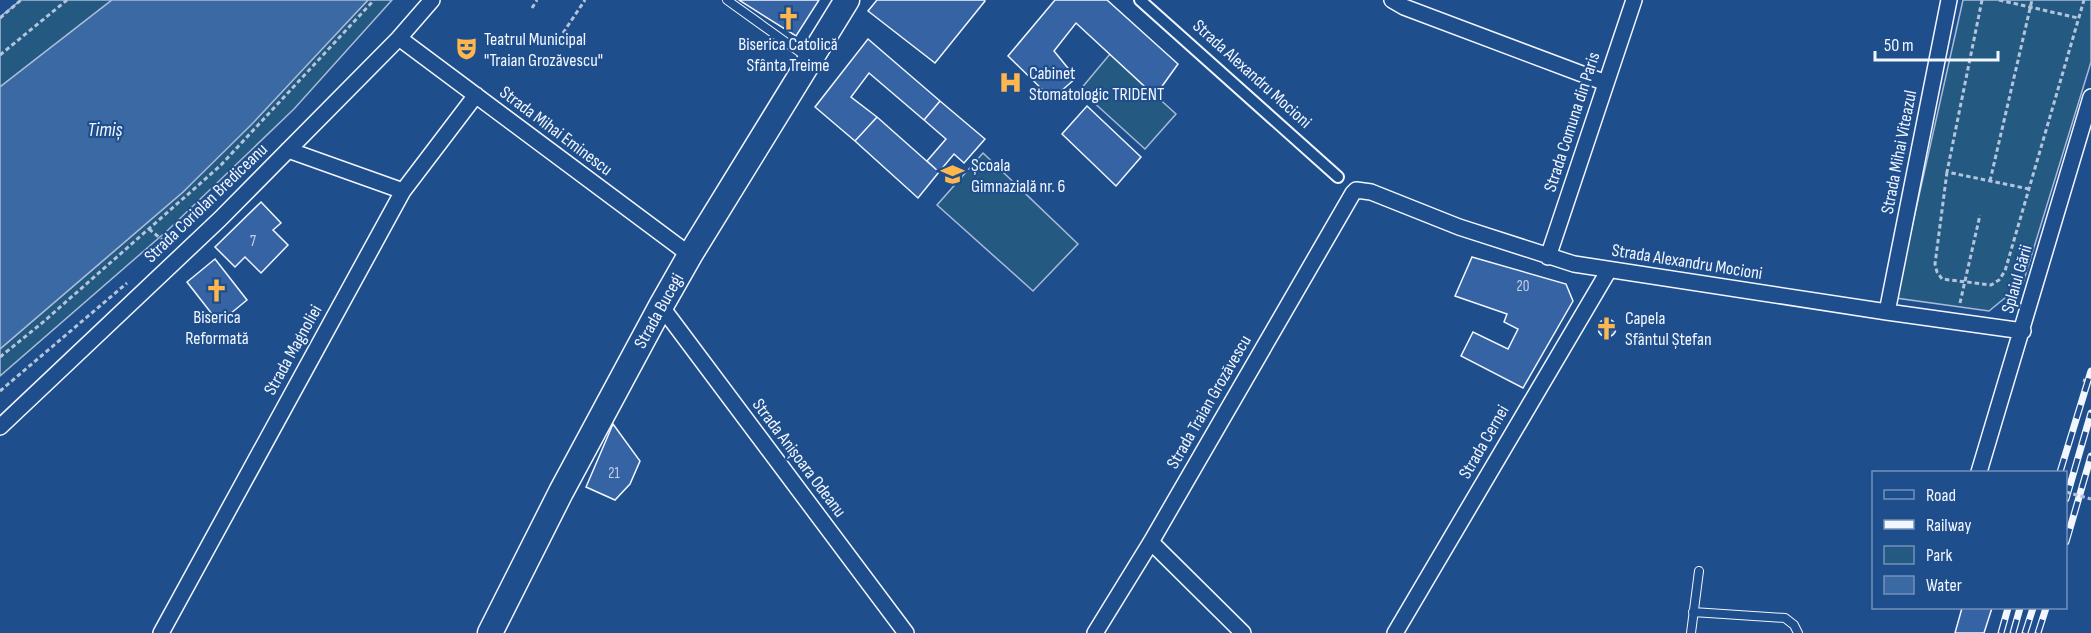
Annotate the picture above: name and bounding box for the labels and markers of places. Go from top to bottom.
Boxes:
church icon: Biserica Catolică Sfânta Treime [775,5,801,31]
place label: Teatrul Municipal "Traian Grozăvescu" [484,29,603,71]
place label: Biserica Catolică Sfânta Treime [738,34,838,76]
theatre icon: Teatrul Municipal "Traian Grozăvescu" [453,36,479,62]
place label: Cabinet Stomatologic TRIDENT [1029,63,1164,105]
hospital icon: Cabinet Stomatologic TRIDENT [998,70,1024,96]
place label: Școala Gimnazială nr. 6 [971,155,1066,197]
school or university icon: Școala Gimnazială nr. 6 [940,162,966,188]
church icon: Biserica Reformată [204,278,230,304]
place label: Biserica Reformată [185,307,249,349]
place label: Capela Sfântul Ștefan [1625,308,1712,350]
church icon: Capela Sfântul Ștefan [1594,315,1620,341]

